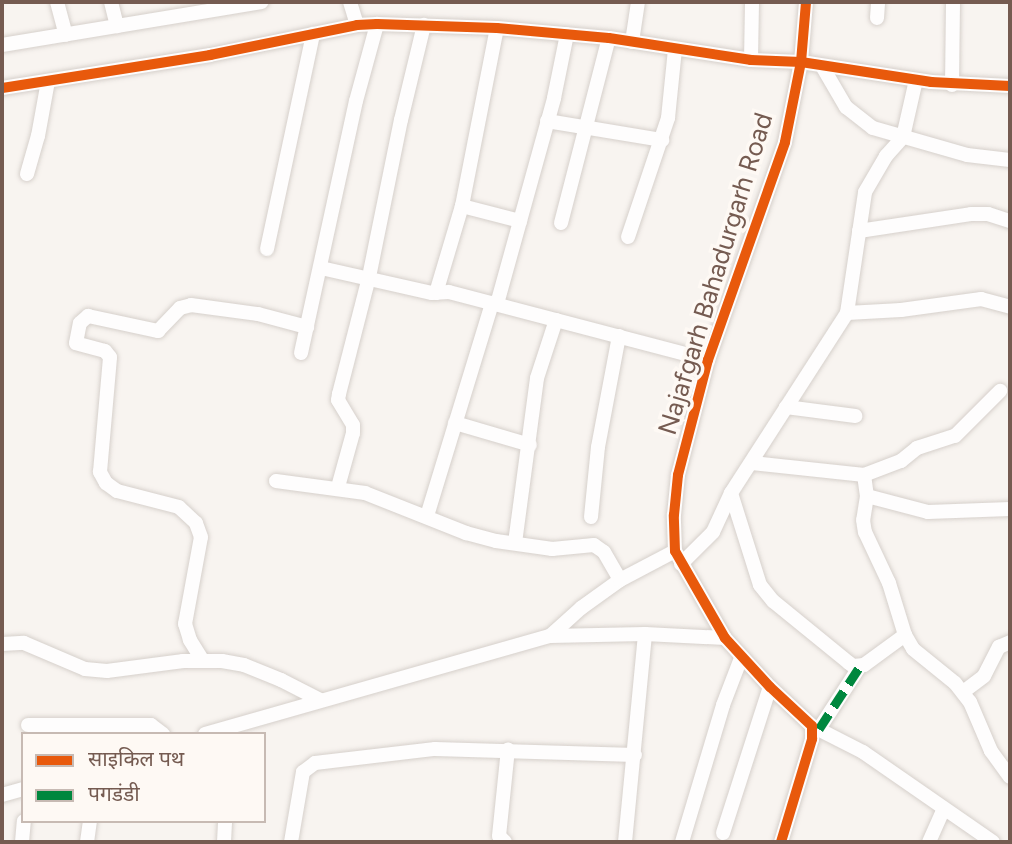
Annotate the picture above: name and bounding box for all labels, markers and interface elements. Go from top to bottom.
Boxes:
street label: Najafgarh Bahadurgarh Road [652,109,780,439]
legend [21,732,266,823]
text: साइकिल पथ [88,746,184,771]
text: पगडंडी [88,781,140,806]

